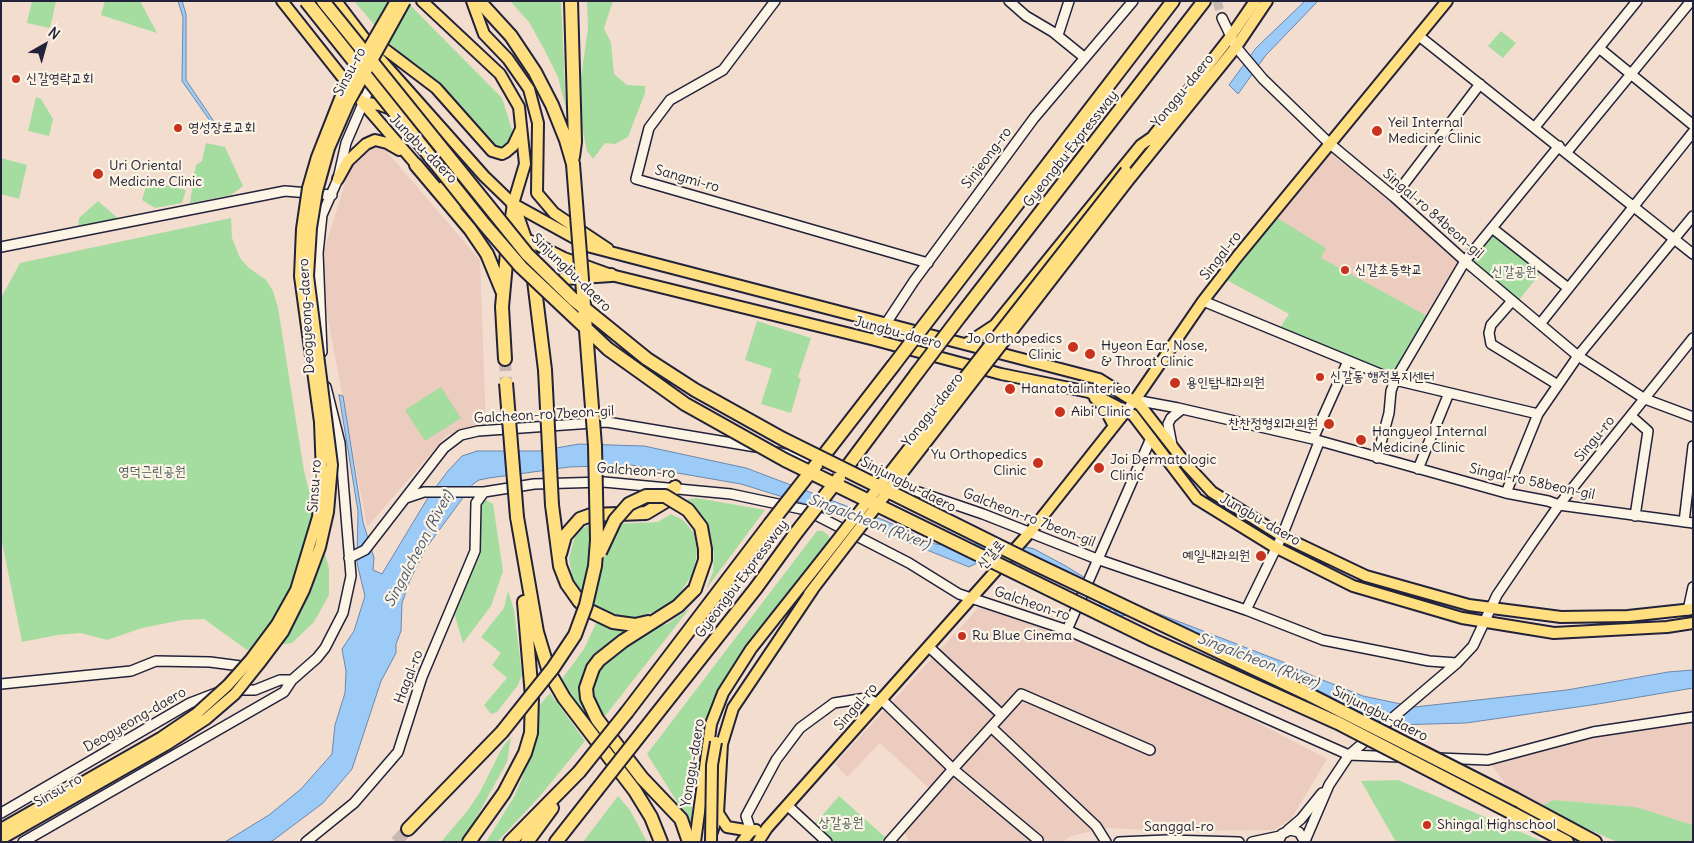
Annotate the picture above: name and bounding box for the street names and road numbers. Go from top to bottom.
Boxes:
street label: Sinsu-ro [330,45,370,99]
street label: Yonggu-daero [1148,51,1218,131]
street label: Gyeongbu Expressway [1020,87,1122,211]
street label: Jungbu-daero [386,111,460,187]
street label: Sinjeong-ro [958,124,1016,192]
street label: Sangmi-ro [653,162,721,196]
street label: Singal-ro 84beon-gil [1379,166,1487,262]
street label: Singal-ro [1197,228,1245,284]
street label: Sinjungbu-daero [527,230,615,316]
street label: Deogyeong-daero [296,258,318,374]
street label: Jungbu-daero [852,313,944,353]
street label: Yonggu-daero [899,370,967,450]
street label: Galcheon-ro 7beon-gil [473,403,615,427]
street label: Singu-ro [1571,413,1619,465]
street label: Sinjungbu-daero [857,454,959,516]
street label: Sinsu-ro [305,459,325,513]
street label: Galcheon-ro [596,460,676,482]
street label: Singal-ro 58beon-gil [1468,460,1596,504]
street label: Galcheon-ro 7beon-gil [960,485,1098,551]
street label: Jungbu-daero [1217,490,1303,550]
street label: Gyeongbu Expressway [692,516,792,642]
street label: 신갈로 [974,537,1008,573]
street label: Galcheon-ro [992,583,1072,625]
street label: Hagal-ro [391,648,427,706]
street label: Singal-ro [831,680,881,734]
street label: Sinjungbu-daero [1329,683,1431,745]
street label: Deogyeong-daero [81,684,189,756]
street label: Yonggu-daero [678,717,708,809]
street label: Sinsu-ro [31,771,85,811]
street label: Sanggal-ro [1144,819,1214,835]

